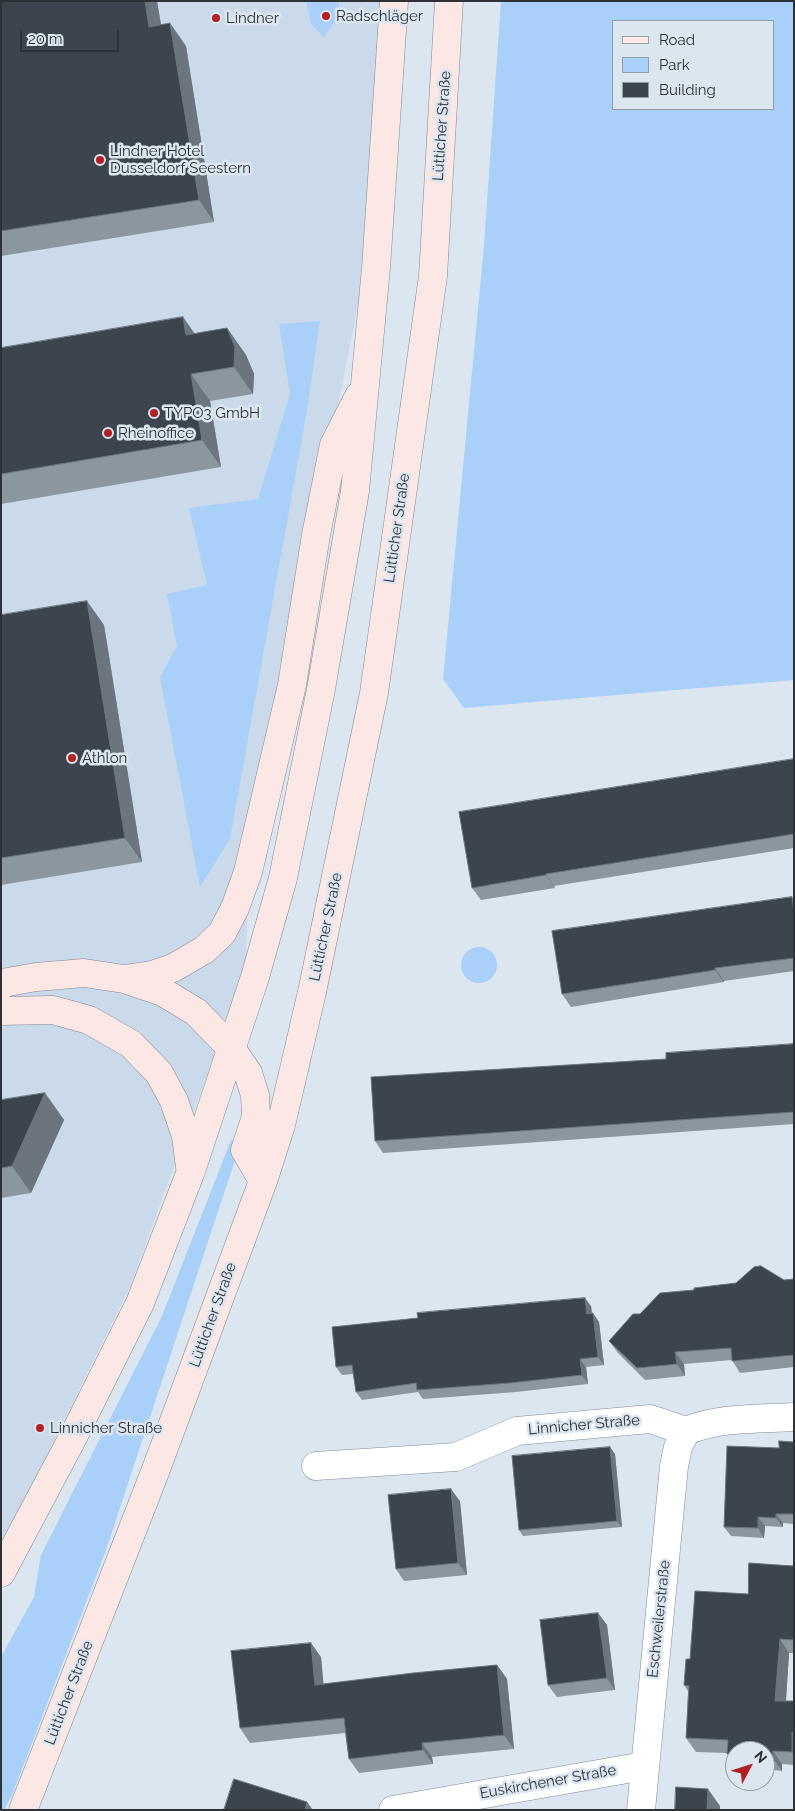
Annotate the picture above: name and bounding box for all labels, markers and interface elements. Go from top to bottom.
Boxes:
place label: Radschläger [336,7,423,25]
place label: Lindner [226,9,279,27]
marker: Radschläger [320,10,332,22]
marker: Lindner [210,12,222,24]
scale bar [22,20,121,52]
legend [612,20,775,110]
text: 20 m [28,30,63,48]
text: Road [659,31,695,49]
text: Park [659,56,690,74]
street label: Lütticher Straße [429,70,455,182]
text: Building [659,81,716,99]
place label: Lindner Hotel Dusseldorf Seestern [110,142,251,177]
marker: Lindner Hotel Dusseldorf Seestern [94,154,106,166]
place label: TYPO3 GmbH [164,404,260,422]
marker: TYPO3 GmbH [148,407,160,419]
place label: Rheinoffice [118,424,194,442]
marker: Rheinoffice [102,427,114,439]
street label: Lütticher Straße [380,472,414,584]
place label: Athlon [82,749,127,767]
marker: Athlon [66,752,78,764]
street label: Lütticher Straße [306,871,346,983]
street label: Lütticher Straße [186,1260,240,1370]
street label: Linnicher Straße [527,1411,641,1439]
place label: Linnicher Straße [50,1419,162,1437]
marker: Linnicher Straße [34,1422,46,1434]
street label: Eschweilerstraße [644,1559,674,1679]
street label: Lütticher Straße [41,1638,97,1748]
north arrow [725,1741,775,1791]
text: N [751,1748,770,1766]
street label: Euskirchener Straße [478,1761,618,1803]

